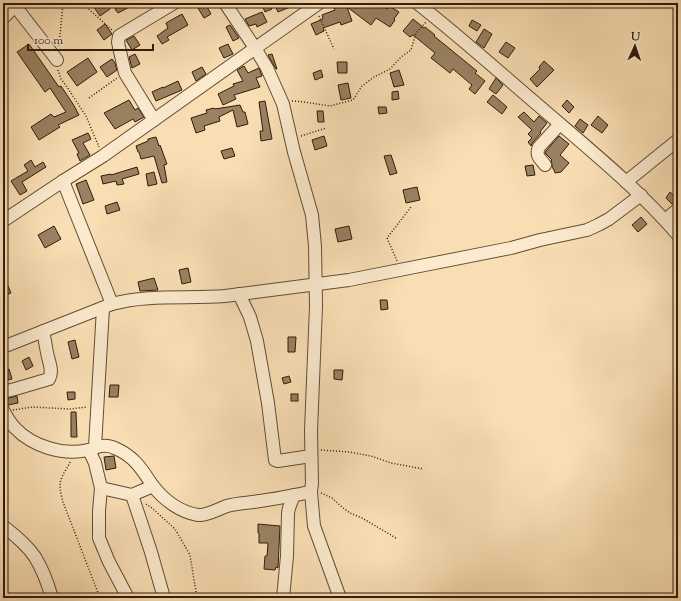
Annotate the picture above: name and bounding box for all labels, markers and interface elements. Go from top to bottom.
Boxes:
scale bar [28,26,153,52]
north arrow [615,26,655,66]
text: U [630,29,640,45]
text: 100 m [34,32,63,50]

